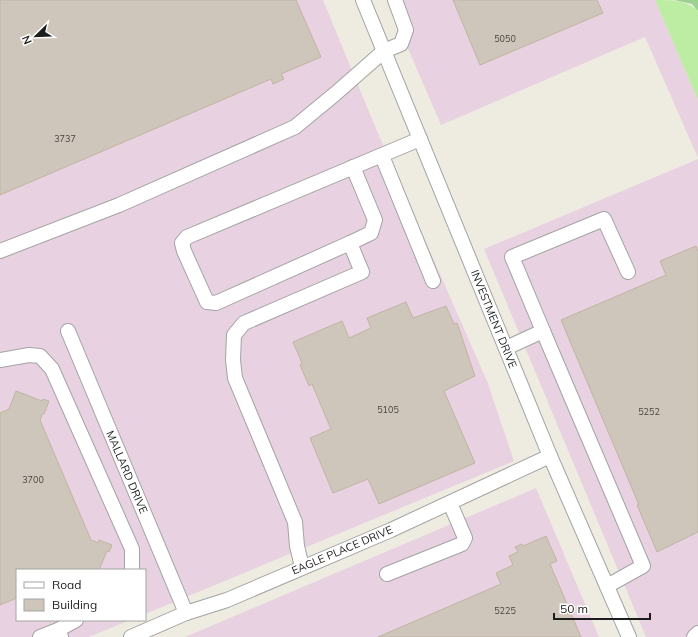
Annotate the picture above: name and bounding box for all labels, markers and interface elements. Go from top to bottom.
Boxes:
north arrow [16,16,56,56]
text: N [19,33,35,46]
house number: 5050 [494,33,516,44]
house number: 3737 [54,133,76,144]
street label: INVESTMENT DRIVE [468,268,520,370]
house number: 5105 [377,404,399,415]
house number: 5252 [638,406,660,417]
street label: MALLARD DRIVE [103,428,151,516]
house number: 3700 [22,474,44,485]
street label: EAGLE PLACE DRIVE [289,522,395,578]
legend [16,569,146,621]
text: Road [52,577,81,592]
scale bar [554,595,650,621]
text: Building [52,597,97,612]
text: 50 m [560,601,588,616]
house number: 5225 [494,605,516,616]

